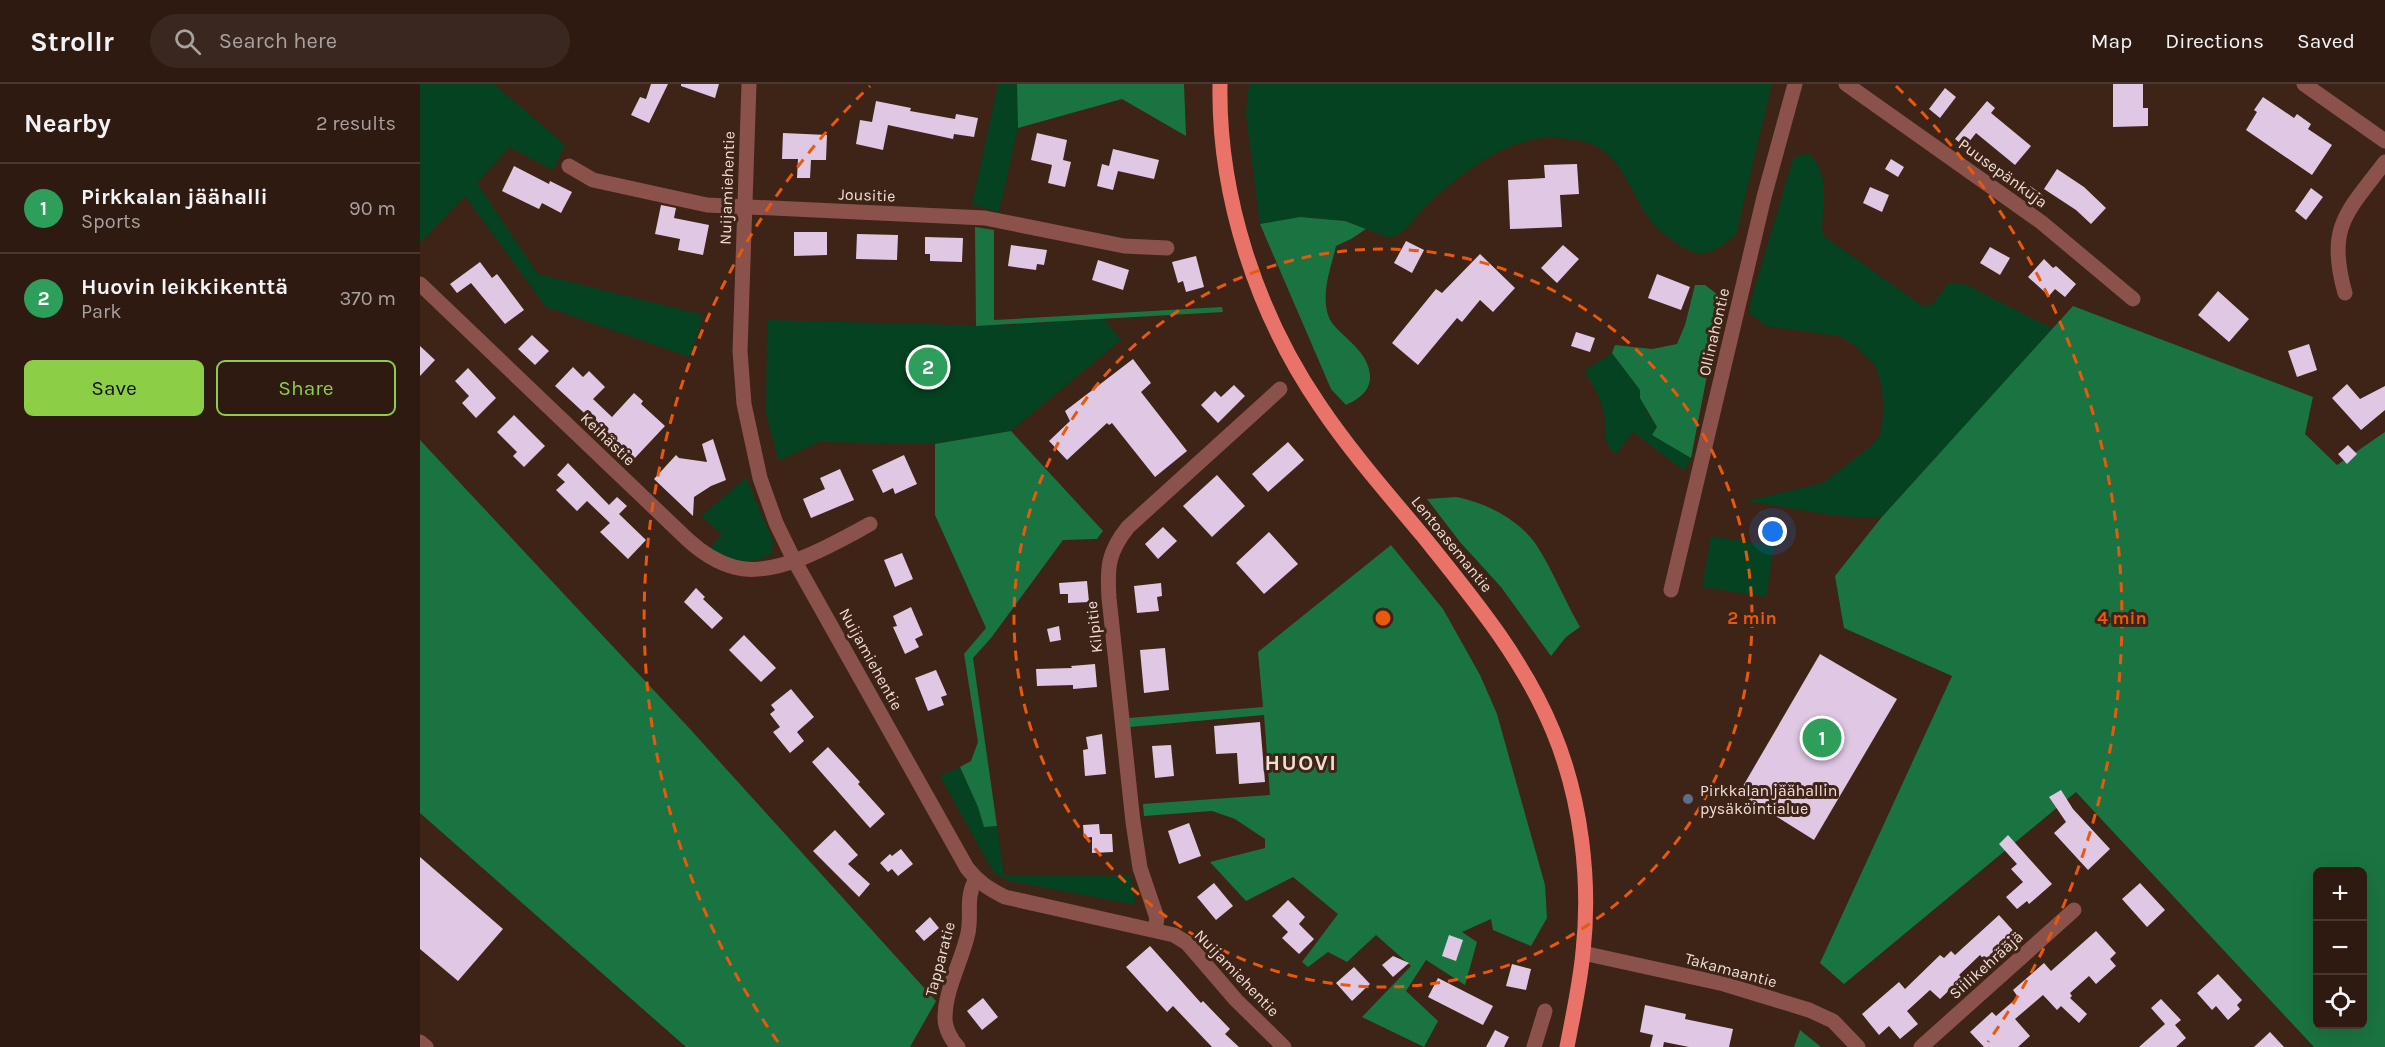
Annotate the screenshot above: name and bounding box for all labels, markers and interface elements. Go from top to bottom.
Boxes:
search box [150,14,570,68]
text: Strollr [30,25,114,58]
icon: search [171,25,204,58]
text: Search here [219,28,337,54]
text: Map [2091,29,2132,53]
text: Directions [2165,29,2264,53]
text: Saved [2297,29,2355,53]
text: Nearby [24,108,111,139]
text: 2 results [316,112,396,135]
street label: Nuijamiehentie [716,131,738,245]
street label: Puusepänkuja [1955,134,2051,212]
text: Pirkkalan jäähalli [81,184,268,210]
street label: Jousitie [838,185,896,205]
text: 1 [40,197,47,220]
text: 90 m [349,197,396,220]
text: Sports [81,210,141,233]
text: Huovin leikkikenttä [81,274,288,300]
street label: Ollinahontie [1695,286,1733,378]
text: 2 [37,287,50,310]
text: 370 m [339,287,396,310]
text: Park [81,300,122,323]
pin: 2 [908,344,948,390]
button: Save [24,360,204,416]
button: Share [216,360,396,416]
street label: Keihästie [577,408,639,470]
street label: Lentoasemantie [1407,492,1497,596]
your location [1758,517,1787,546]
street label: Kilpitie [1082,600,1106,654]
street label: Nuijamiehentie [835,605,907,713]
text: 2 min [1727,607,1777,629]
text: 4 min [2097,607,2147,629]
centre of rings [1373,608,1393,628]
pin: 1 [1802,716,1842,760]
district label: HUOVI [1265,750,1337,776]
place label: Pirkkalan jäähallin pysäköintialue [1700,781,1837,818]
marker: Pirkkalan jäähallin pysäköintialue [1681,792,1695,806]
map controls [2313,867,2367,1029]
button: + [2313,867,2367,921]
street label: Tapparatie [921,920,959,998]
button: − [2313,921,2367,975]
street label: Nuijamiehentie [1191,926,1283,1020]
street label: Siilikehrääjä [1945,927,2027,1003]
street label: Takamaantie [1683,949,1779,991]
button: locate [2313,975,2367,1029]

